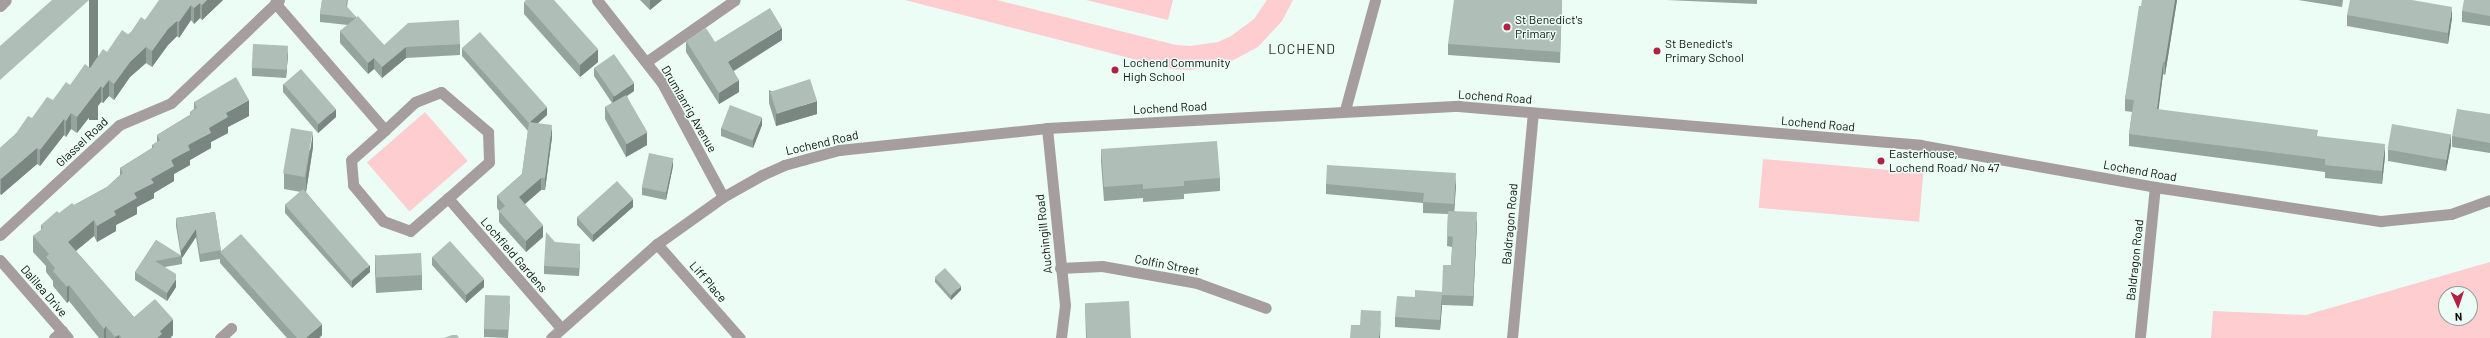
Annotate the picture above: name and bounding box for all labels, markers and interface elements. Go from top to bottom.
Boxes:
place label: St Benedict's Primary [1515,13,1583,41]
marker: St Benedict's Primary [1502,22,1512,32]
place label: St Benedict's Primary School [1665,37,1744,65]
district label: LOCHEND [1268,41,1336,57]
marker: St Benedict's Primary School [1652,46,1662,56]
place label: Lochend Community High School [1123,56,1230,84]
street label: Drumlanrig Avenue [658,63,720,155]
marker: Lochend Community High School [1110,65,1120,75]
street label: Lochend Road [1457,87,1533,107]
street label: Lochend Road [1133,99,1207,117]
street label: Glassel Road [53,114,111,170]
street label: Lochend Road [1780,114,1856,134]
street label: Lochend Road [784,128,860,158]
place label: Easterhouse, Lochend Road/ No 47 [1889,147,1999,175]
marker: Easterhouse, Lochend Road/ No 47 [1876,156,1886,166]
street label: Lochend Road [2102,157,2178,185]
street label: Baldragon Road [1499,183,1521,265]
street label: Auchingill Road [1033,194,1055,274]
street label: Lochfield Gardens [478,215,550,295]
street label: Baldragon Road [2124,219,2146,301]
street label: Colfin Street [1133,252,1201,278]
street label: Liff Place [686,259,730,305]
street label: Dalilea Drive [18,262,70,320]
north arrow [2438,286,2478,326]
text: N [2455,311,2463,324]

